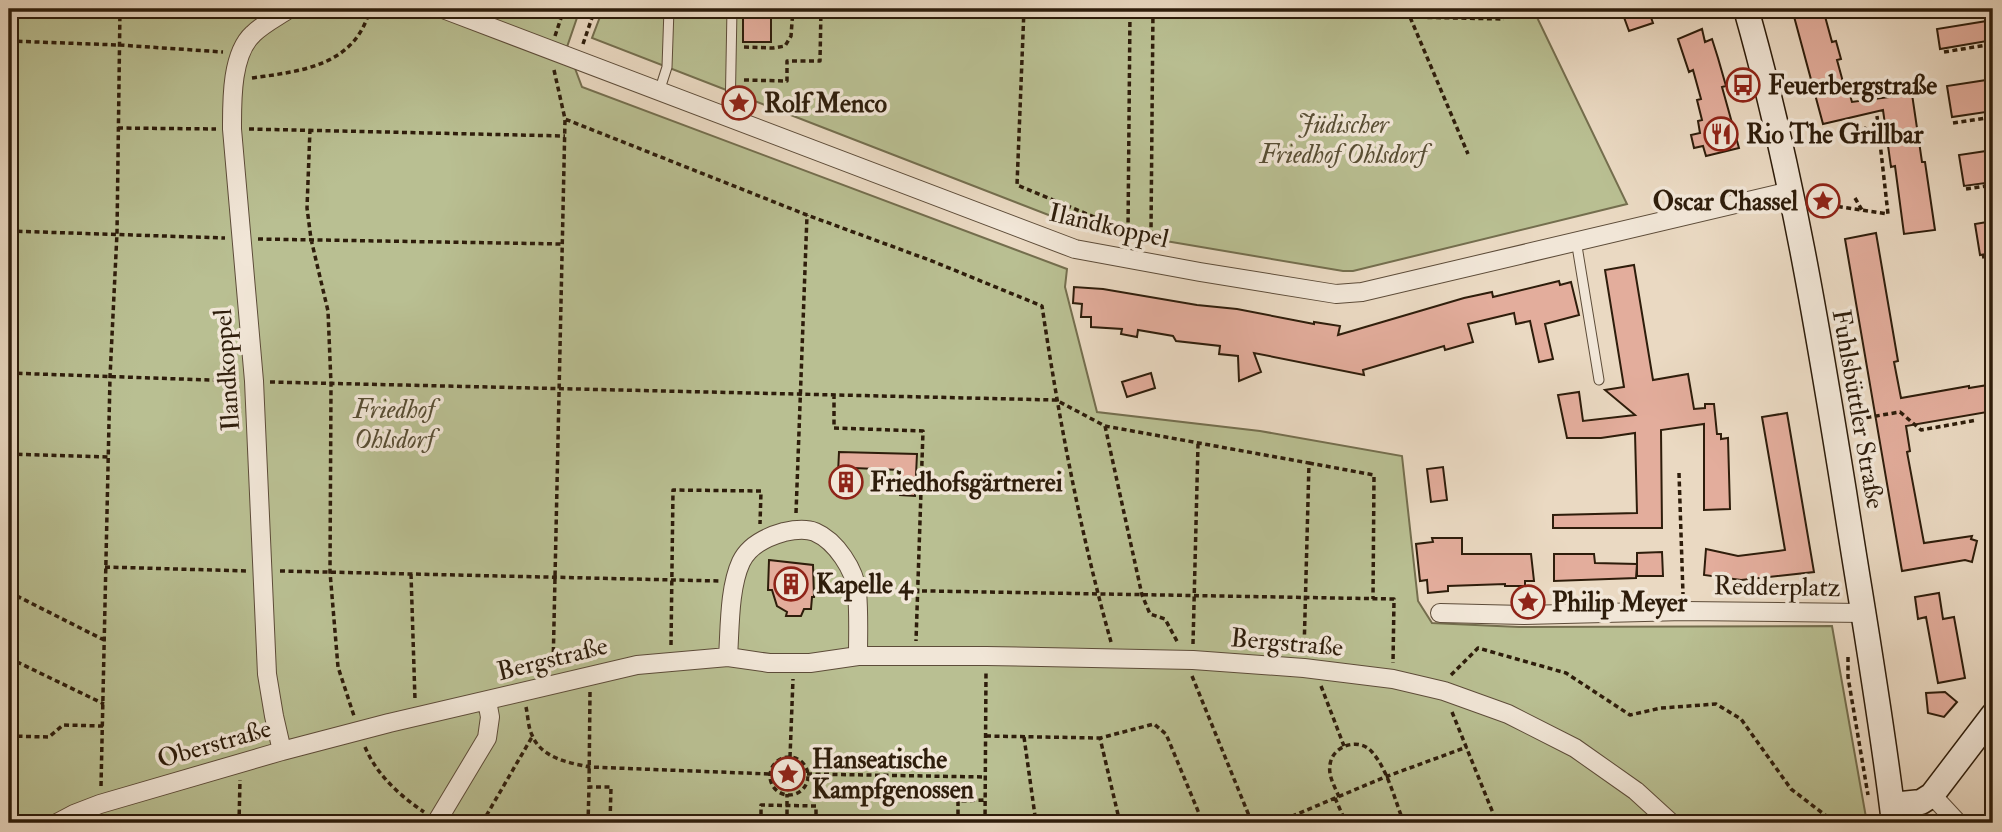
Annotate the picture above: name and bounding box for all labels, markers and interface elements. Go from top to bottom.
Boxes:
bus stop icon: Feuerbergstraße [1724,66,1762,104]
place label: Feuerbergstraße [1768,70,1937,103]
place icon: Rolf Menco [720,84,758,122]
place label: Rolf Menco [764,88,888,120]
park label: Jüdischer Friedhof Ohlsdorf [1258,109,1433,171]
restaurant icon: Rio The Grillbar [1702,115,1740,153]
place label: Rio The Grillbar [1746,119,1924,151]
place icon: Oscar Chassel [1804,182,1842,220]
place label: Oscar Chassel [1653,186,1798,218]
street label: Ilandkoppel [1045,197,1172,256]
street label: Ilandkoppel [207,307,248,432]
street label: Fuhlsbüttler Straße [1825,307,1891,512]
park label: Friedhof Ohlsdorf [351,394,441,456]
building icon: Friedhofsgärtnerei [827,463,865,501]
place label: Friedhofsgärtnerei [870,467,1063,500]
building icon: Kapelle 4 [772,565,810,603]
place label: Kapelle 4 [816,569,914,602]
street label: Redderplatz [1713,570,1841,605]
place icon: Philip Meyer [1509,583,1547,621]
place label: Philip Meyer [1552,587,1688,620]
street label: Bergstraße [1229,622,1345,664]
street label: Bergstraße [494,630,611,688]
street label: Oberstraße [154,712,275,775]
place label: Hanseatische Kampfgenossen [812,744,975,807]
place icon: Hanseatische Kampfgenossen [769,755,807,793]

